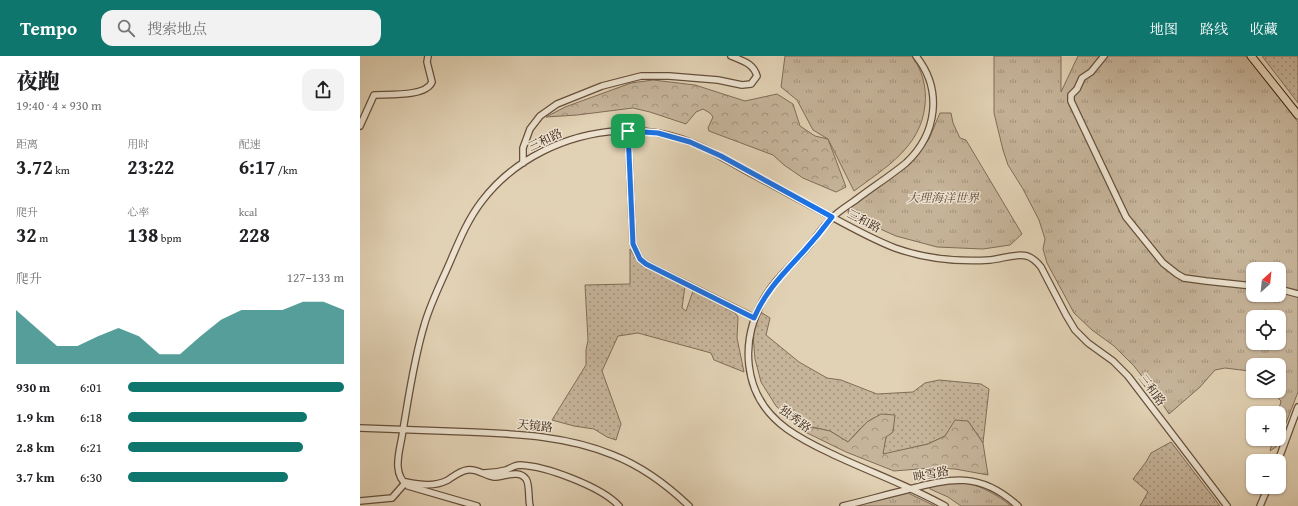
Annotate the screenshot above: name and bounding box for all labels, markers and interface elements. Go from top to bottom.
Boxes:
search box [101,10,381,46]
text: Tempo [20,14,77,42]
icon: search [115,17,137,39]
text: 搜索地点 [147,18,207,39]
text: 地图 [1150,19,1178,39]
text: 路线 [1200,19,1228,39]
text: 收藏 [1250,19,1278,39]
text: 夜跑 [16,65,60,97]
button: share [302,69,344,111]
text: 19:40 · 4 × 930 m [16,96,102,115]
pin [611,114,645,148]
icon: arrive [617,120,639,142]
street label: 三和路 [525,124,565,155]
text: 距离 [16,136,38,152]
text: 用时 [127,136,149,152]
text: 配速 [239,136,261,152]
text: 3.72 [16,152,53,181]
text: 23:22 [127,152,174,181]
text: 6:17 [239,152,275,181]
text: km [53,162,70,178]
text: /km [275,162,298,178]
park label: 大理海洋世界 [907,189,980,206]
text: 爬升 [16,204,38,220]
text: 心率 [127,204,149,220]
text: kcal [239,204,257,220]
street label: 三和路 [844,205,884,236]
text: 32 [16,220,37,249]
text: 138 [127,220,158,249]
text: 228 [239,220,270,249]
text: m [37,230,48,246]
text: bpm [158,230,181,246]
north arrow [1246,262,1286,302]
map controls [1246,262,1286,494]
text: 127–133 m [287,268,344,287]
text: 爬升 [16,269,42,288]
button: locate [1246,310,1286,350]
button: layers [1246,358,1286,398]
street label: 三和路 [1135,370,1170,409]
text: 930 m [16,378,50,397]
text: 6:01 [80,378,102,397]
street label: 独秀路 [776,401,815,436]
button: + [1246,406,1286,446]
text: 1.9 km [16,408,55,427]
text: 6:18 [80,408,102,427]
street label: 天镜路 [516,415,554,436]
text: 2.8 km [16,438,55,457]
text: 6:21 [80,438,102,457]
button: − [1246,454,1286,494]
street label: 映雪路 [912,462,950,485]
text: 3.7 km [16,468,55,487]
text: 6:30 [80,468,102,487]

